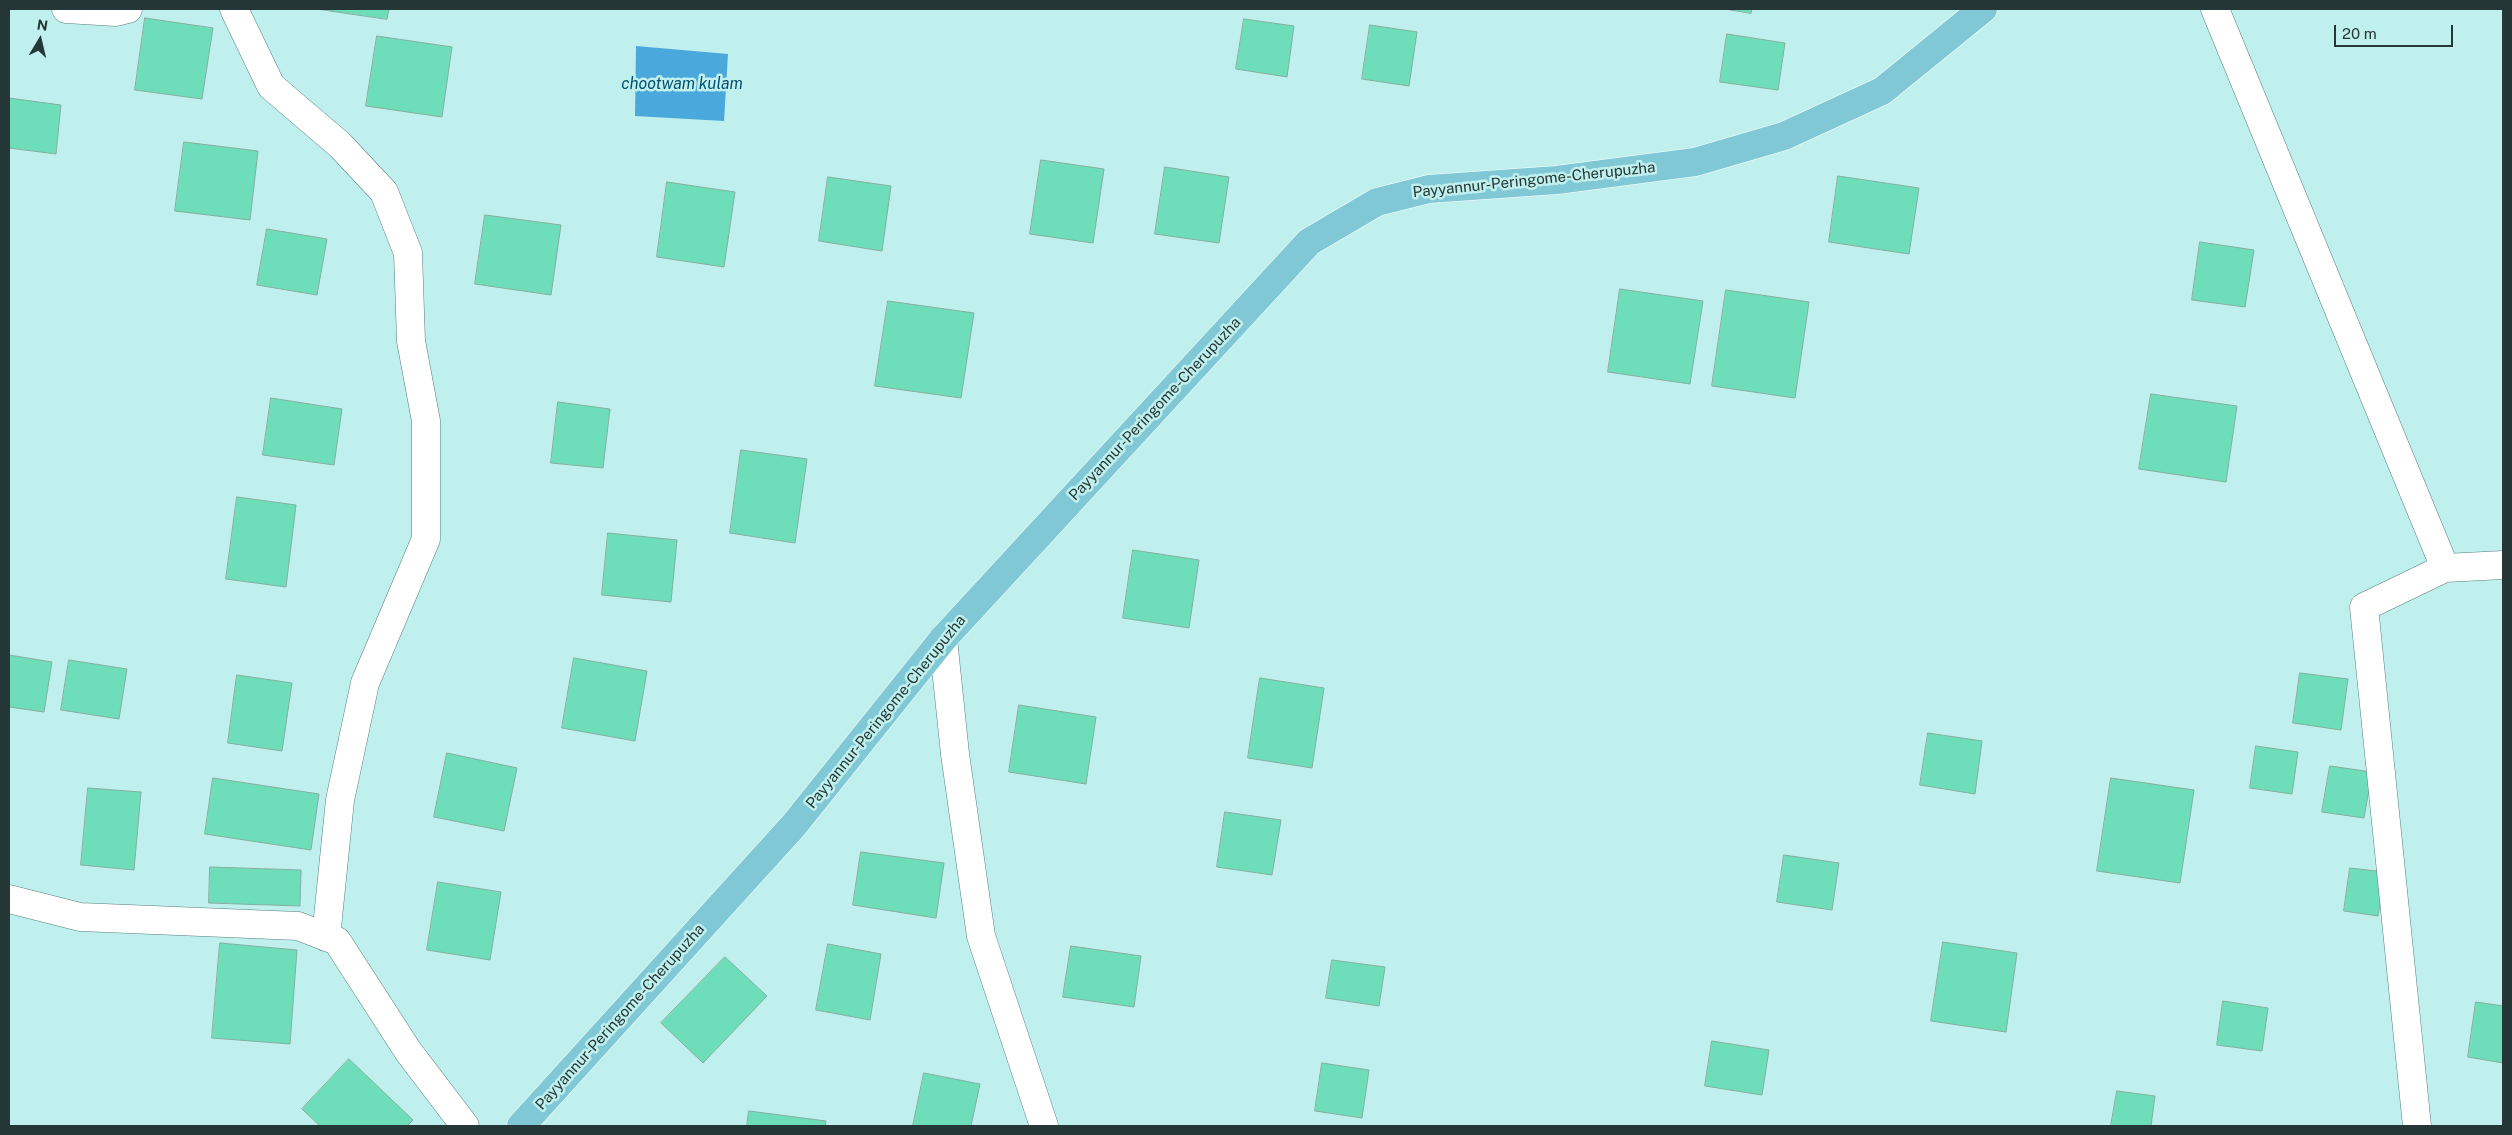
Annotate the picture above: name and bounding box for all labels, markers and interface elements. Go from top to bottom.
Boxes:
north arrow [15,15,65,65]
scale bar [2337,15,2456,47]
text: N [36,16,49,34]
text: 20 m [2342,25,2377,42]
water label: chootwam kulam [621,74,743,94]
street label: Payyannur-Peringome-Cherupuzha [1412,158,1656,202]
street label: Payyannur-Peringome-Cherupuzha [1065,314,1245,504]
street label: Payyannur-Peringome-Cherupuzha [802,612,970,812]
street label: Payyannur-Peringome-Cherupuzha [532,920,708,1114]

